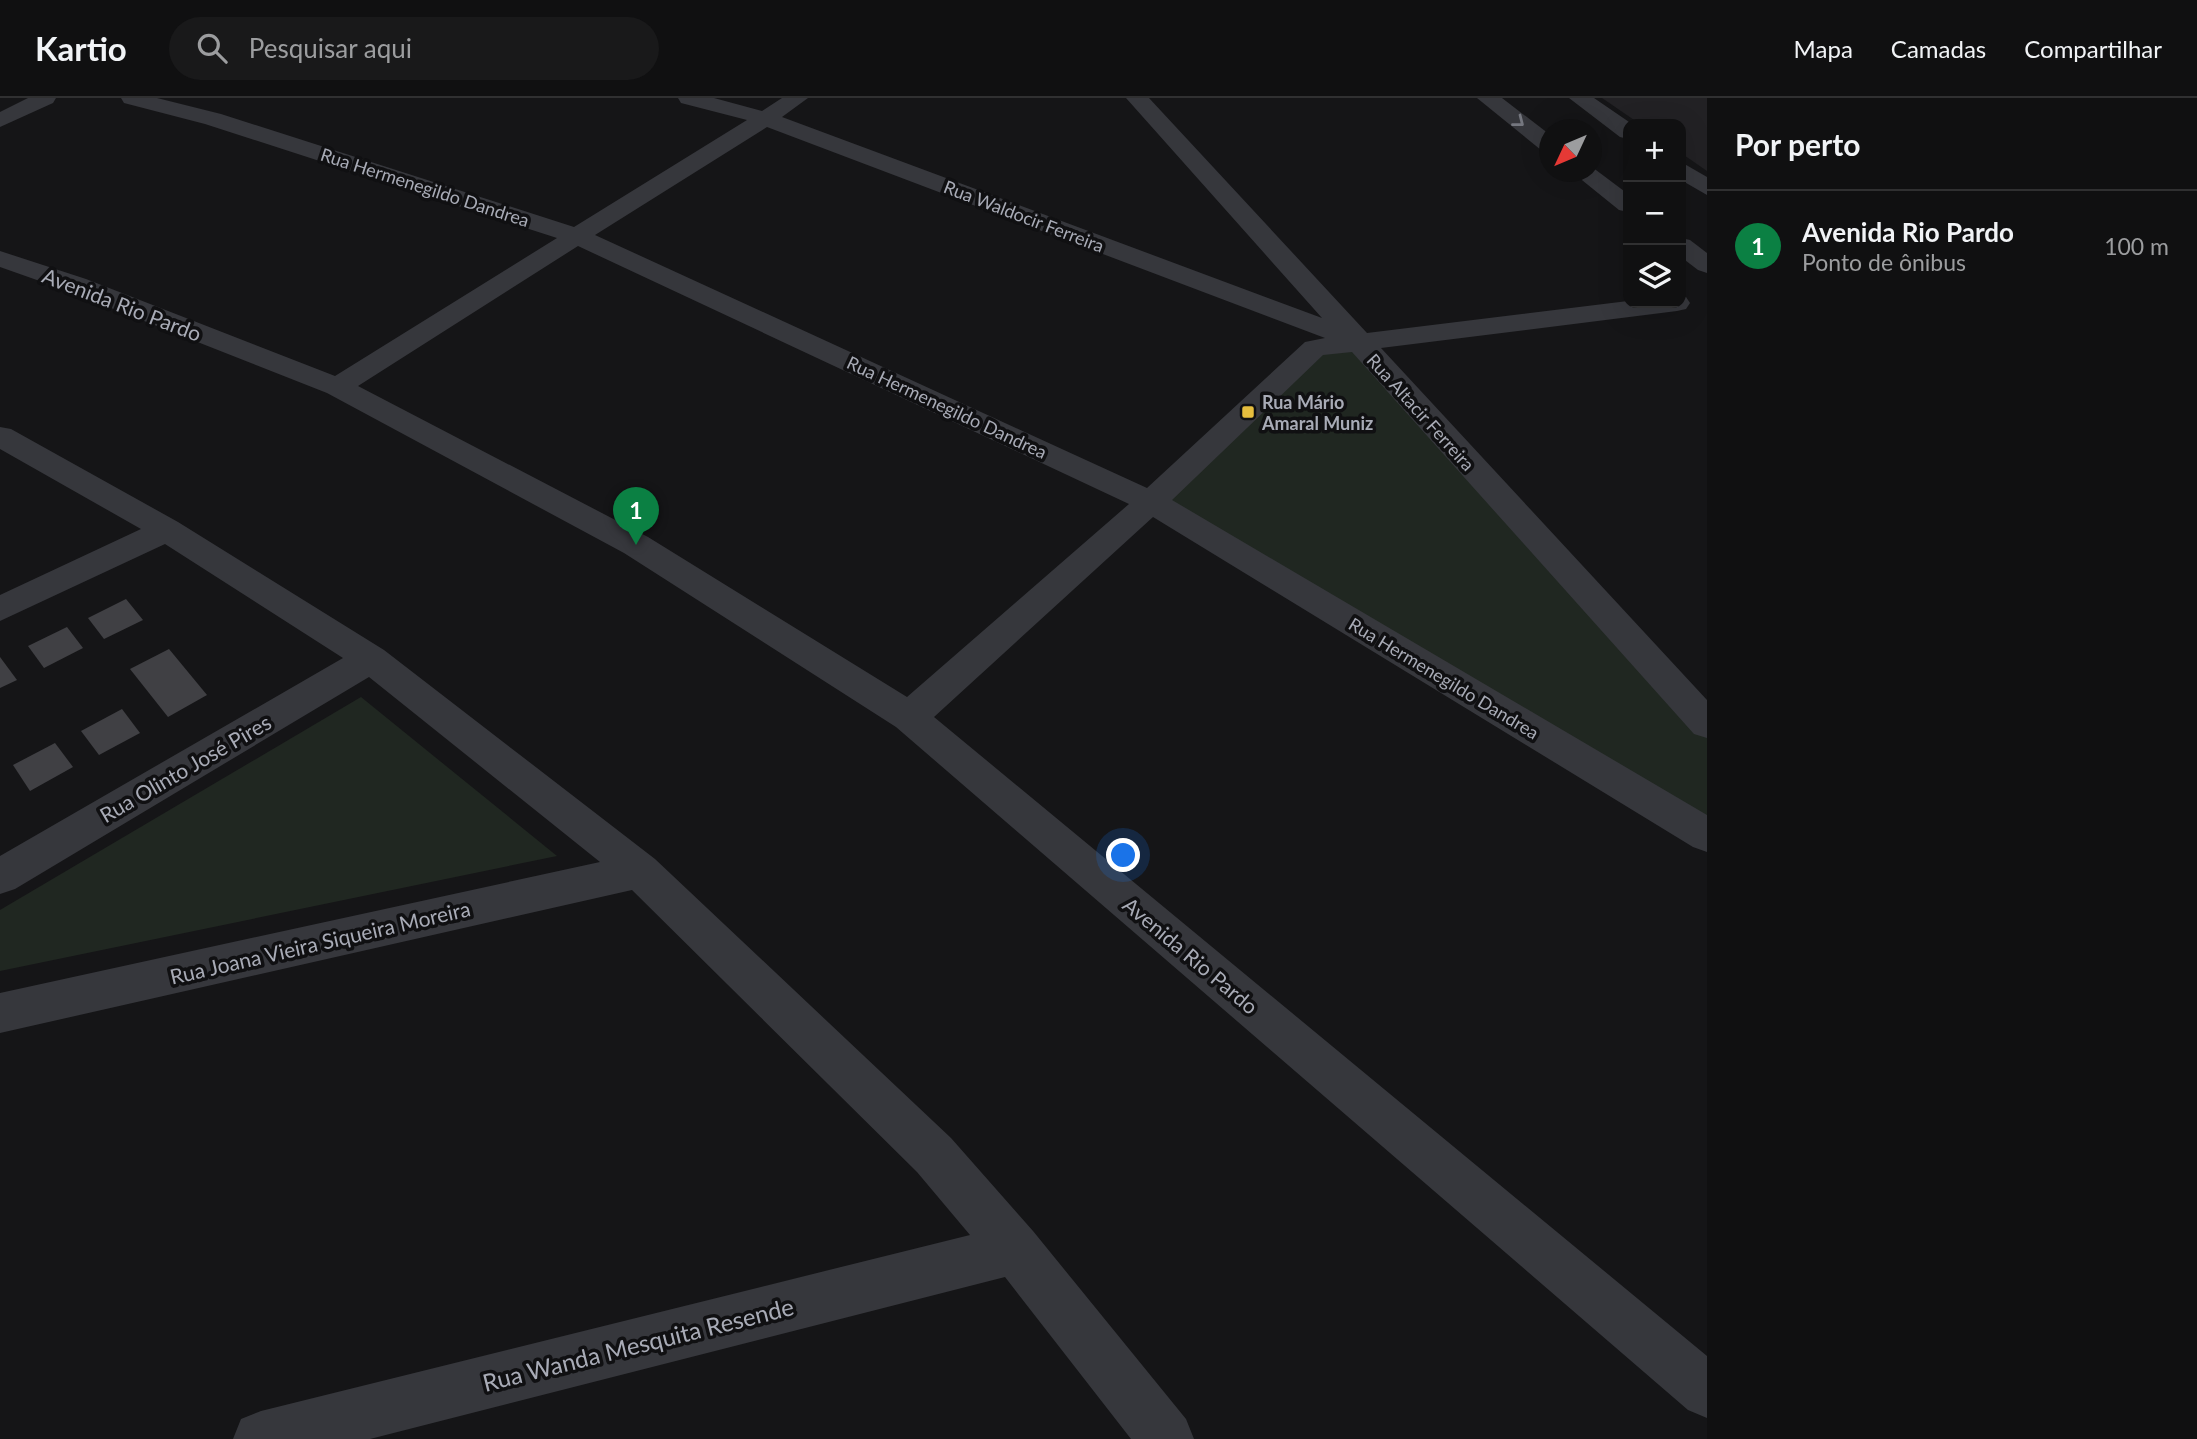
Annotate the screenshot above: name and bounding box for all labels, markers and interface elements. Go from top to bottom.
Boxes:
search box [169,17,659,80]
text: Kartio [35,28,127,68]
icon: search [193,29,231,67]
text: Pesquisar aqui [249,32,412,64]
text: Mapa [1794,34,1853,63]
text: Camadas [1891,34,1986,63]
text: Compartilhar [2024,34,2162,63]
one-way arrow [1511,113,1524,126]
north arrow [1539,119,1602,182]
map controls [1623,119,1686,308]
button: + [1623,119,1686,182]
text: Por perto [1735,126,1860,162]
street label: Rua Hermenegildo Dandrea [318,143,532,231]
street label: Rua Waldocir Ferreira [941,175,1107,257]
button: − [1623,182,1686,245]
text: Avenida Rio Pardo [1802,216,2014,248]
text: 1 [1751,232,1765,260]
text: 100 m [2104,232,2169,260]
button: layers [1623,245,1686,308]
text: Ponto de ônibus [1802,248,1966,276]
street label: Avenida Rio Pardo [39,262,205,346]
street label: Rua Altacir Ferreira [1363,349,1479,475]
street label: Rua Hermenegildo Dandrea [844,351,1050,463]
place label: Rua Mário Amaral Muniz [1261,391,1373,434]
marker: Rua Mário Amaral Muniz [1240,404,1256,420]
pin: 1 [613,487,659,545]
street label: Rua Hermenegildo Dandrea [1345,612,1543,744]
street label: Rua Olinto José Pires [95,709,275,827]
your location [1106,838,1140,872]
street label: Avenida Rio Pardo [1119,891,1264,1019]
street label: Rua Joana Vieira Siqueira Moreira [167,895,473,989]
street label: Rua Wanda Mesquita Resende [479,1291,797,1397]

